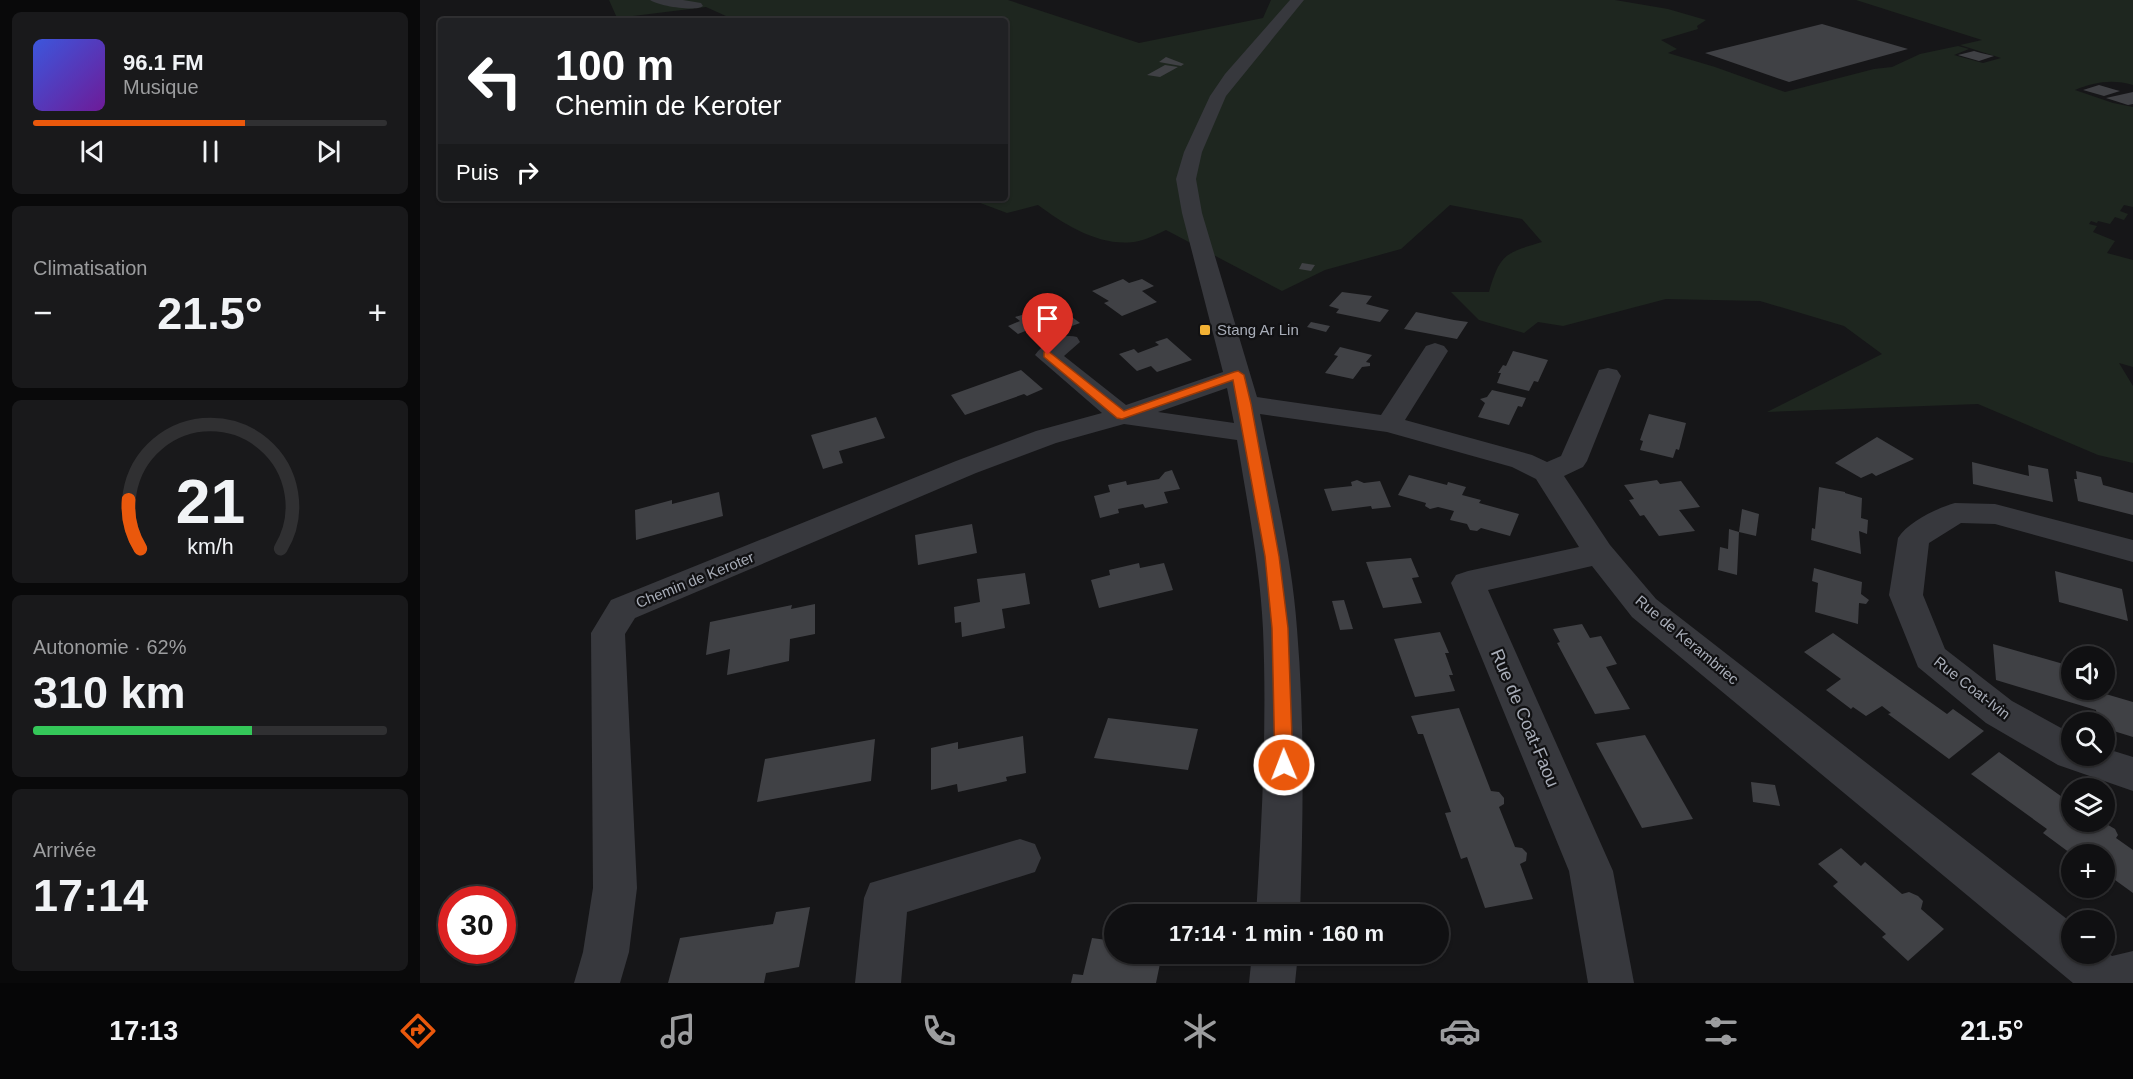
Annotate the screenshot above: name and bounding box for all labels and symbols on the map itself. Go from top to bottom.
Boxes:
pin [1022,293,1073,355]
place label: Stang Ar Lin [1217,321,1299,338]
marker: Stang Ar Lin [1198,323,1212,337]
street label: Chemin de Keroter [633,548,756,611]
street label: Rue de Kerambriec [1632,592,1743,688]
street label: Rue de Coat-Faou [1487,646,1563,790]
street label: Rue Coat-Ivin [1931,653,2014,723]
position arrow [1252,733,1316,797]
speed limit sign: 30 [438,886,516,964]

